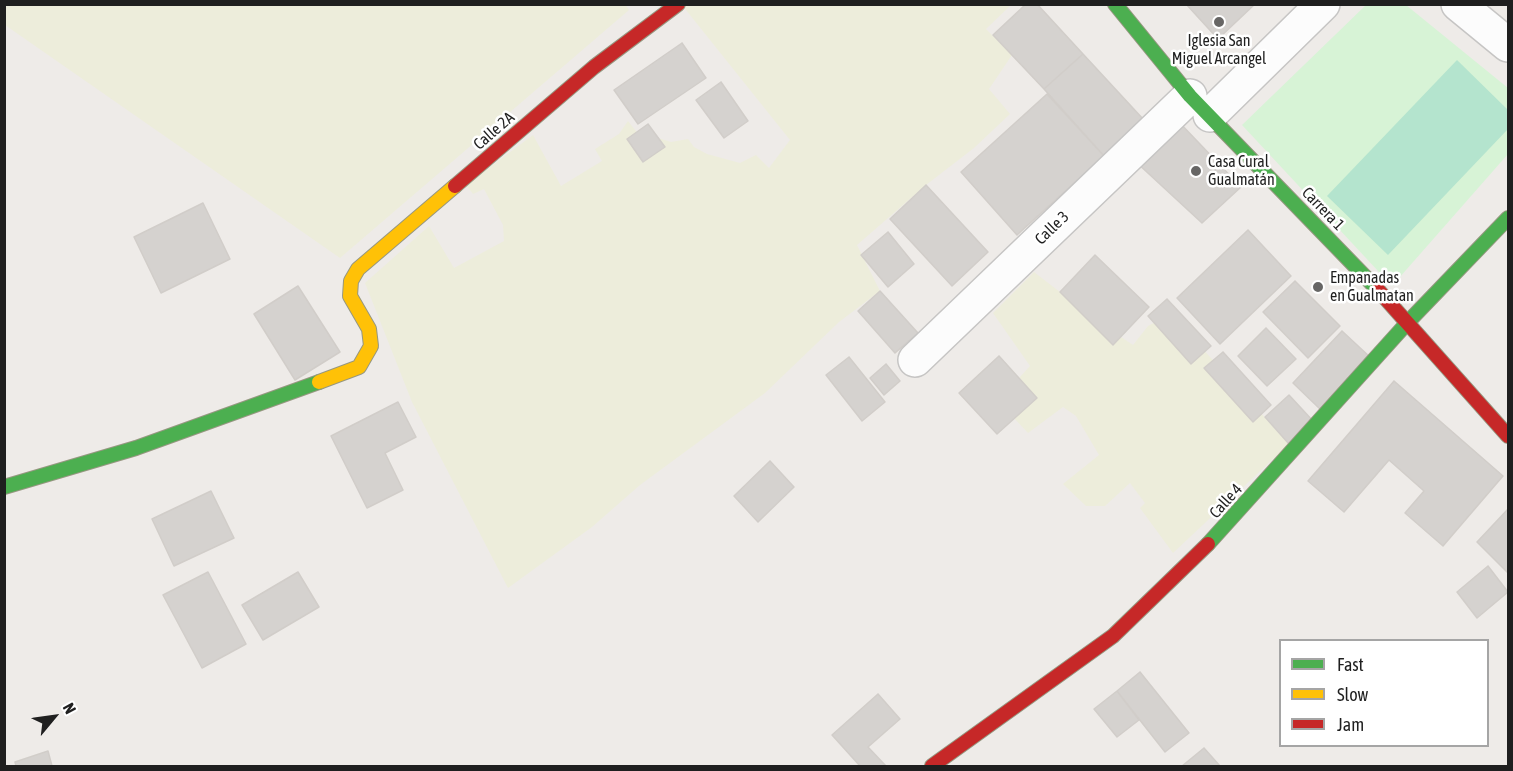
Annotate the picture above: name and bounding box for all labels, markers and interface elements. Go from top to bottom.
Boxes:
marker: Iglesia San Miguel Arcangel [1212,15,1226,29]
place label: Iglesia San Miguel Arcangel [1172,31,1266,69]
street label: Calle 2A [470,108,518,154]
place label: Casa Cural Gualmatán [1208,152,1275,190]
marker: Casa Cural Gualmatán [1189,164,1203,178]
street label: Carrera 1 [1298,183,1348,235]
street label: Calle 3 [1031,207,1073,249]
place label: Empanadas en Gualmatan [1330,268,1414,306]
marker: Empanadas en Gualmatan [1311,280,1325,294]
street label: Calle 4 [1206,480,1246,522]
legend [1279,639,1489,747]
text: Fast [1337,654,1364,675]
text: Slow [1337,684,1368,705]
north arrow [24,687,84,747]
text: N [60,700,80,717]
text: Jam [1337,714,1364,735]

